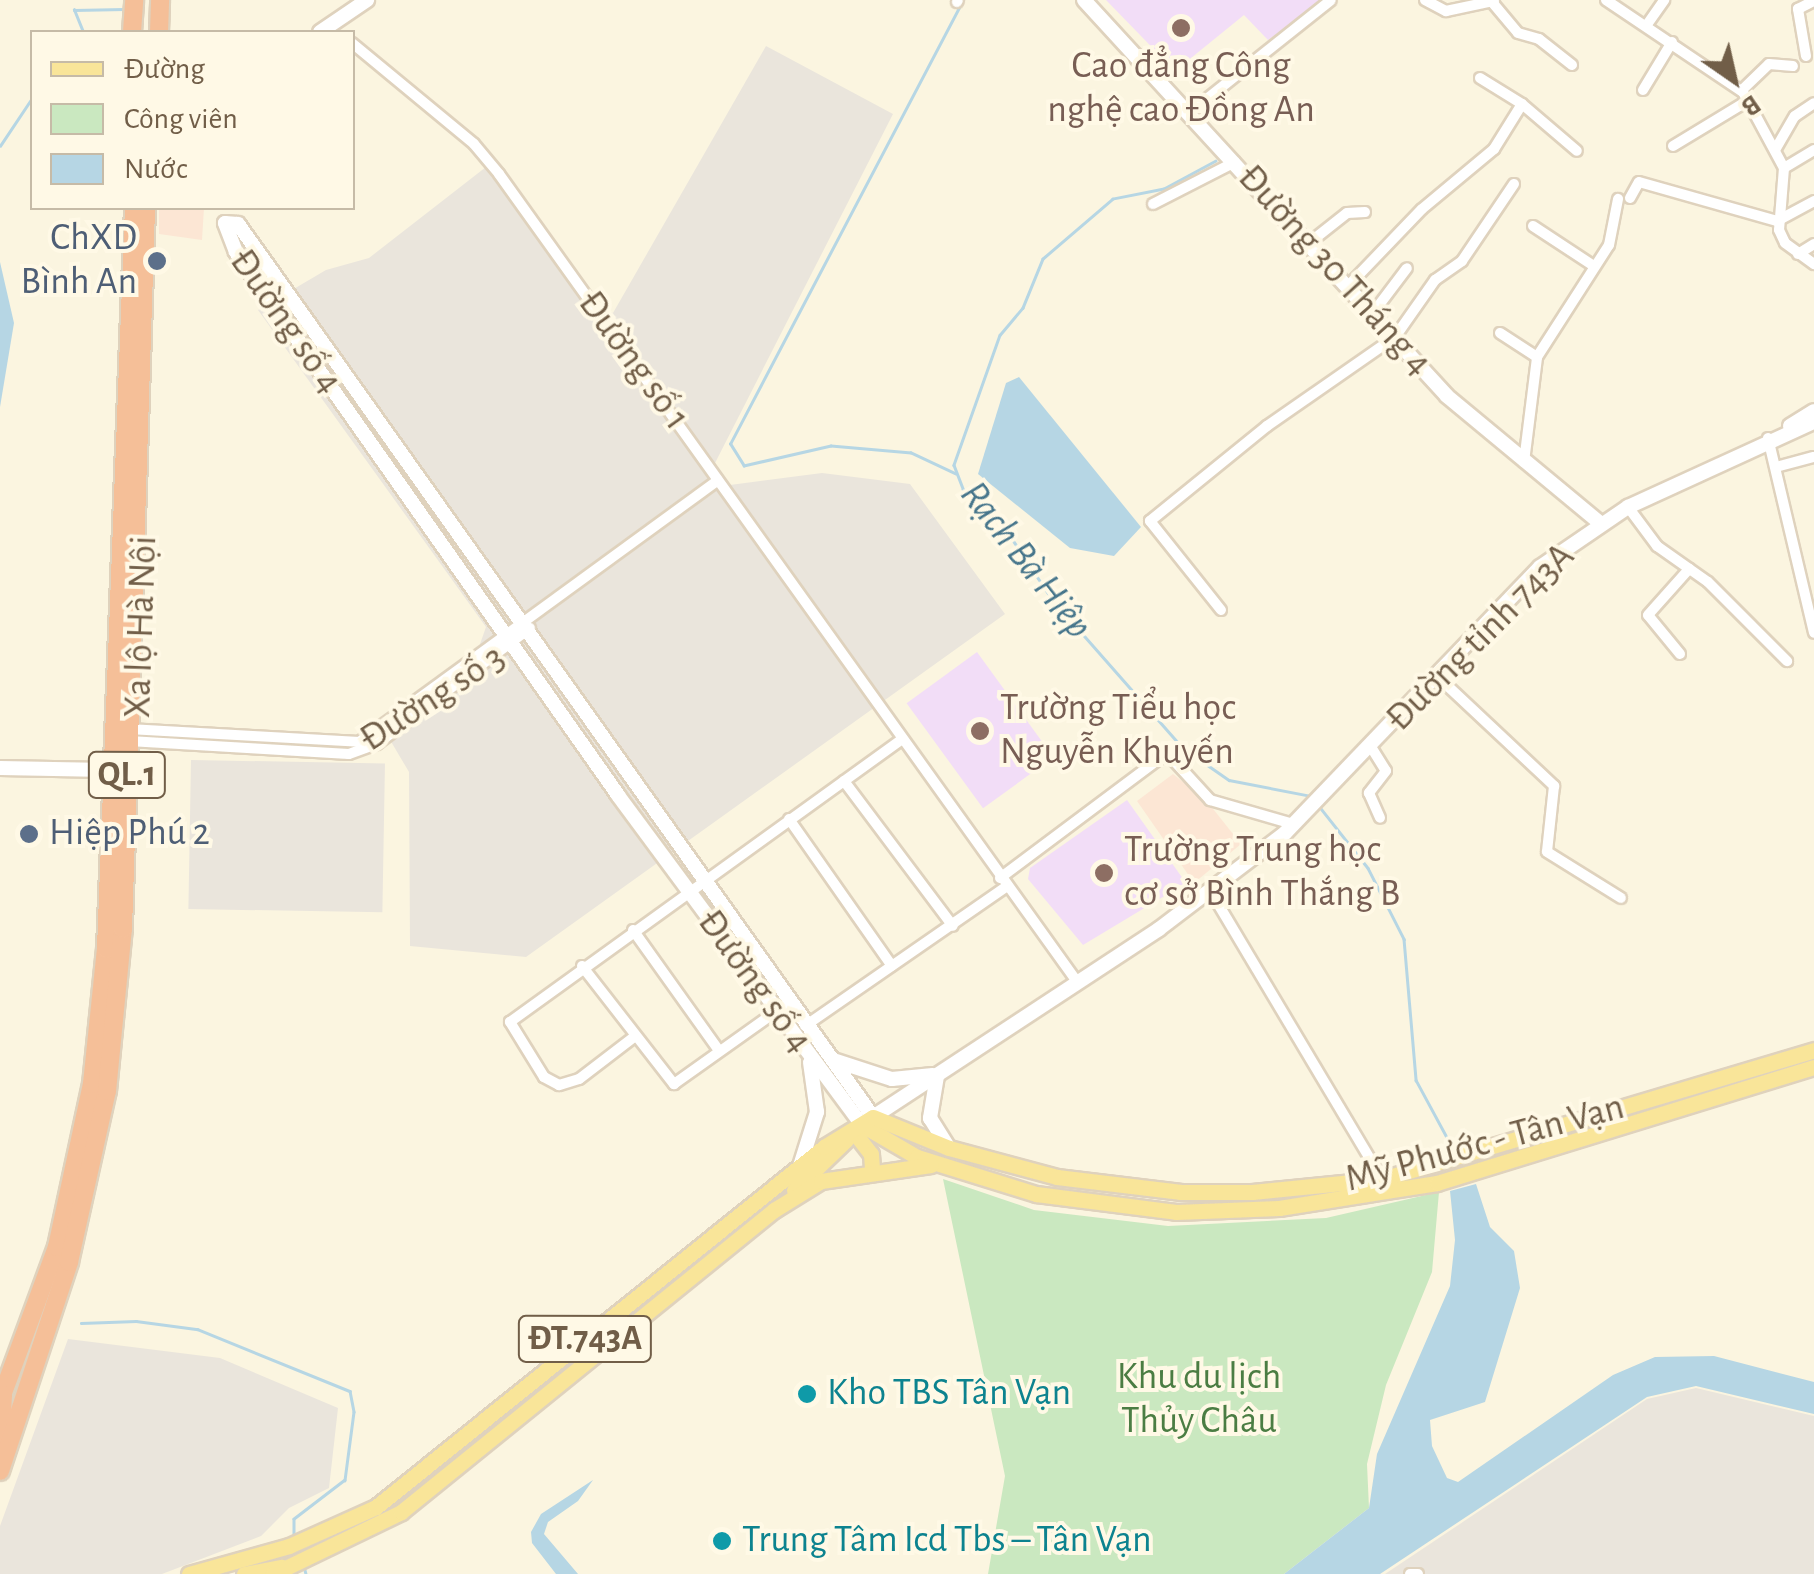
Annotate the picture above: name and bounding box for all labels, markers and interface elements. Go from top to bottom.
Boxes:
marker: Cao đẳng Công nghệ cao Đồng An [1170,17,1192,39]
legend [30,30,355,210]
north arrow [1684,30,1784,130]
place label: Cao đẳng Công nghệ cao Đồng An [1047,44,1315,133]
text: Đường [124,54,205,84]
text: B [1736,89,1765,121]
text: Công viên [124,104,238,134]
text: Nước [124,154,187,184]
street label: Đường 30 Tháng 4 [1227,156,1441,386]
place label: ChXD Bình An [21,216,137,306]
street label: Đường số 4 [219,241,351,403]
marker: ChXD Bình An [146,250,168,272]
street label: Đường số 1 [567,283,699,439]
water label: Rạch Bà Hiệp [950,472,1102,648]
street label: Đường tỉnh 743A [1377,534,1585,742]
street label: Xa lộ Hà Nội [116,535,168,719]
street label: Đường số 3 [352,635,514,763]
place label: Trường Tiểu học Nguyễn Khuyến [1000,686,1236,776]
marker: Trường Tiểu học Nguyễn Khuyến [969,720,991,742]
road number: QL.1 [87,745,167,805]
place label: Hiệp Phú 2 [49,811,210,857]
marker: Hiệp Phú 2 [18,823,40,845]
place label: Trường Trung học cơ sở Bình Thắng B [1124,828,1400,918]
marker: Trường Trung học cơ sở Bình Thắng B [1093,862,1115,884]
street label: Đường số 4 [687,901,821,1063]
street label: Mỹ Phước - Tân Vạn [1341,1085,1629,1203]
road number: ĐT.743A [518,1309,652,1369]
park label: Khu du lịch Thủy Châu [1117,1355,1281,1445]
place label: Kho TBS Tân Vạn [827,1371,1071,1417]
marker: Kho TBS Tân Vạn [796,1383,818,1405]
place label: Trung Tâm Icd Tbs – Tân Vạn [742,1518,1152,1564]
marker: Trung Tâm Icd Tbs – Tân Vạn [711,1530,733,1552]

